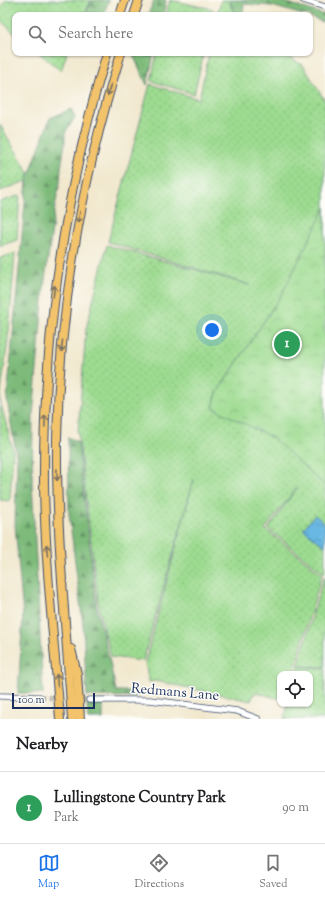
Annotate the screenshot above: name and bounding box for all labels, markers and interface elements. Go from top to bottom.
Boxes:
search box [12,12,313,56]
icon: search [26,23,48,45]
text: Search here [58,24,133,45]
one-way arrow [105,84,112,97]
one-way arrow [75,210,83,223]
one-way arrow [51,285,58,298]
your location [202,320,222,340]
pin: 1 [274,329,300,359]
one-way arrow [59,339,66,352]
one-way arrow [41,415,48,428]
one-way arrow [54,468,61,481]
one-way arrow [44,544,51,557]
map controls [277,671,313,707]
button: locate [277,671,313,707]
one-way arrow [53,674,60,687]
street label: Redmans Lane [130,679,220,707]
scale bar [12,691,95,710]
text: 100 m [18,692,45,708]
text: Nearby [16,733,68,757]
text: Lullingstone Country Park [54,788,226,809]
text: 1 [27,799,31,817]
text: 90 m [282,799,309,817]
text: Park [54,809,79,827]
tab: Map [38,852,60,892]
tab: Directions [135,852,184,892]
tab: Saved [259,852,287,892]

